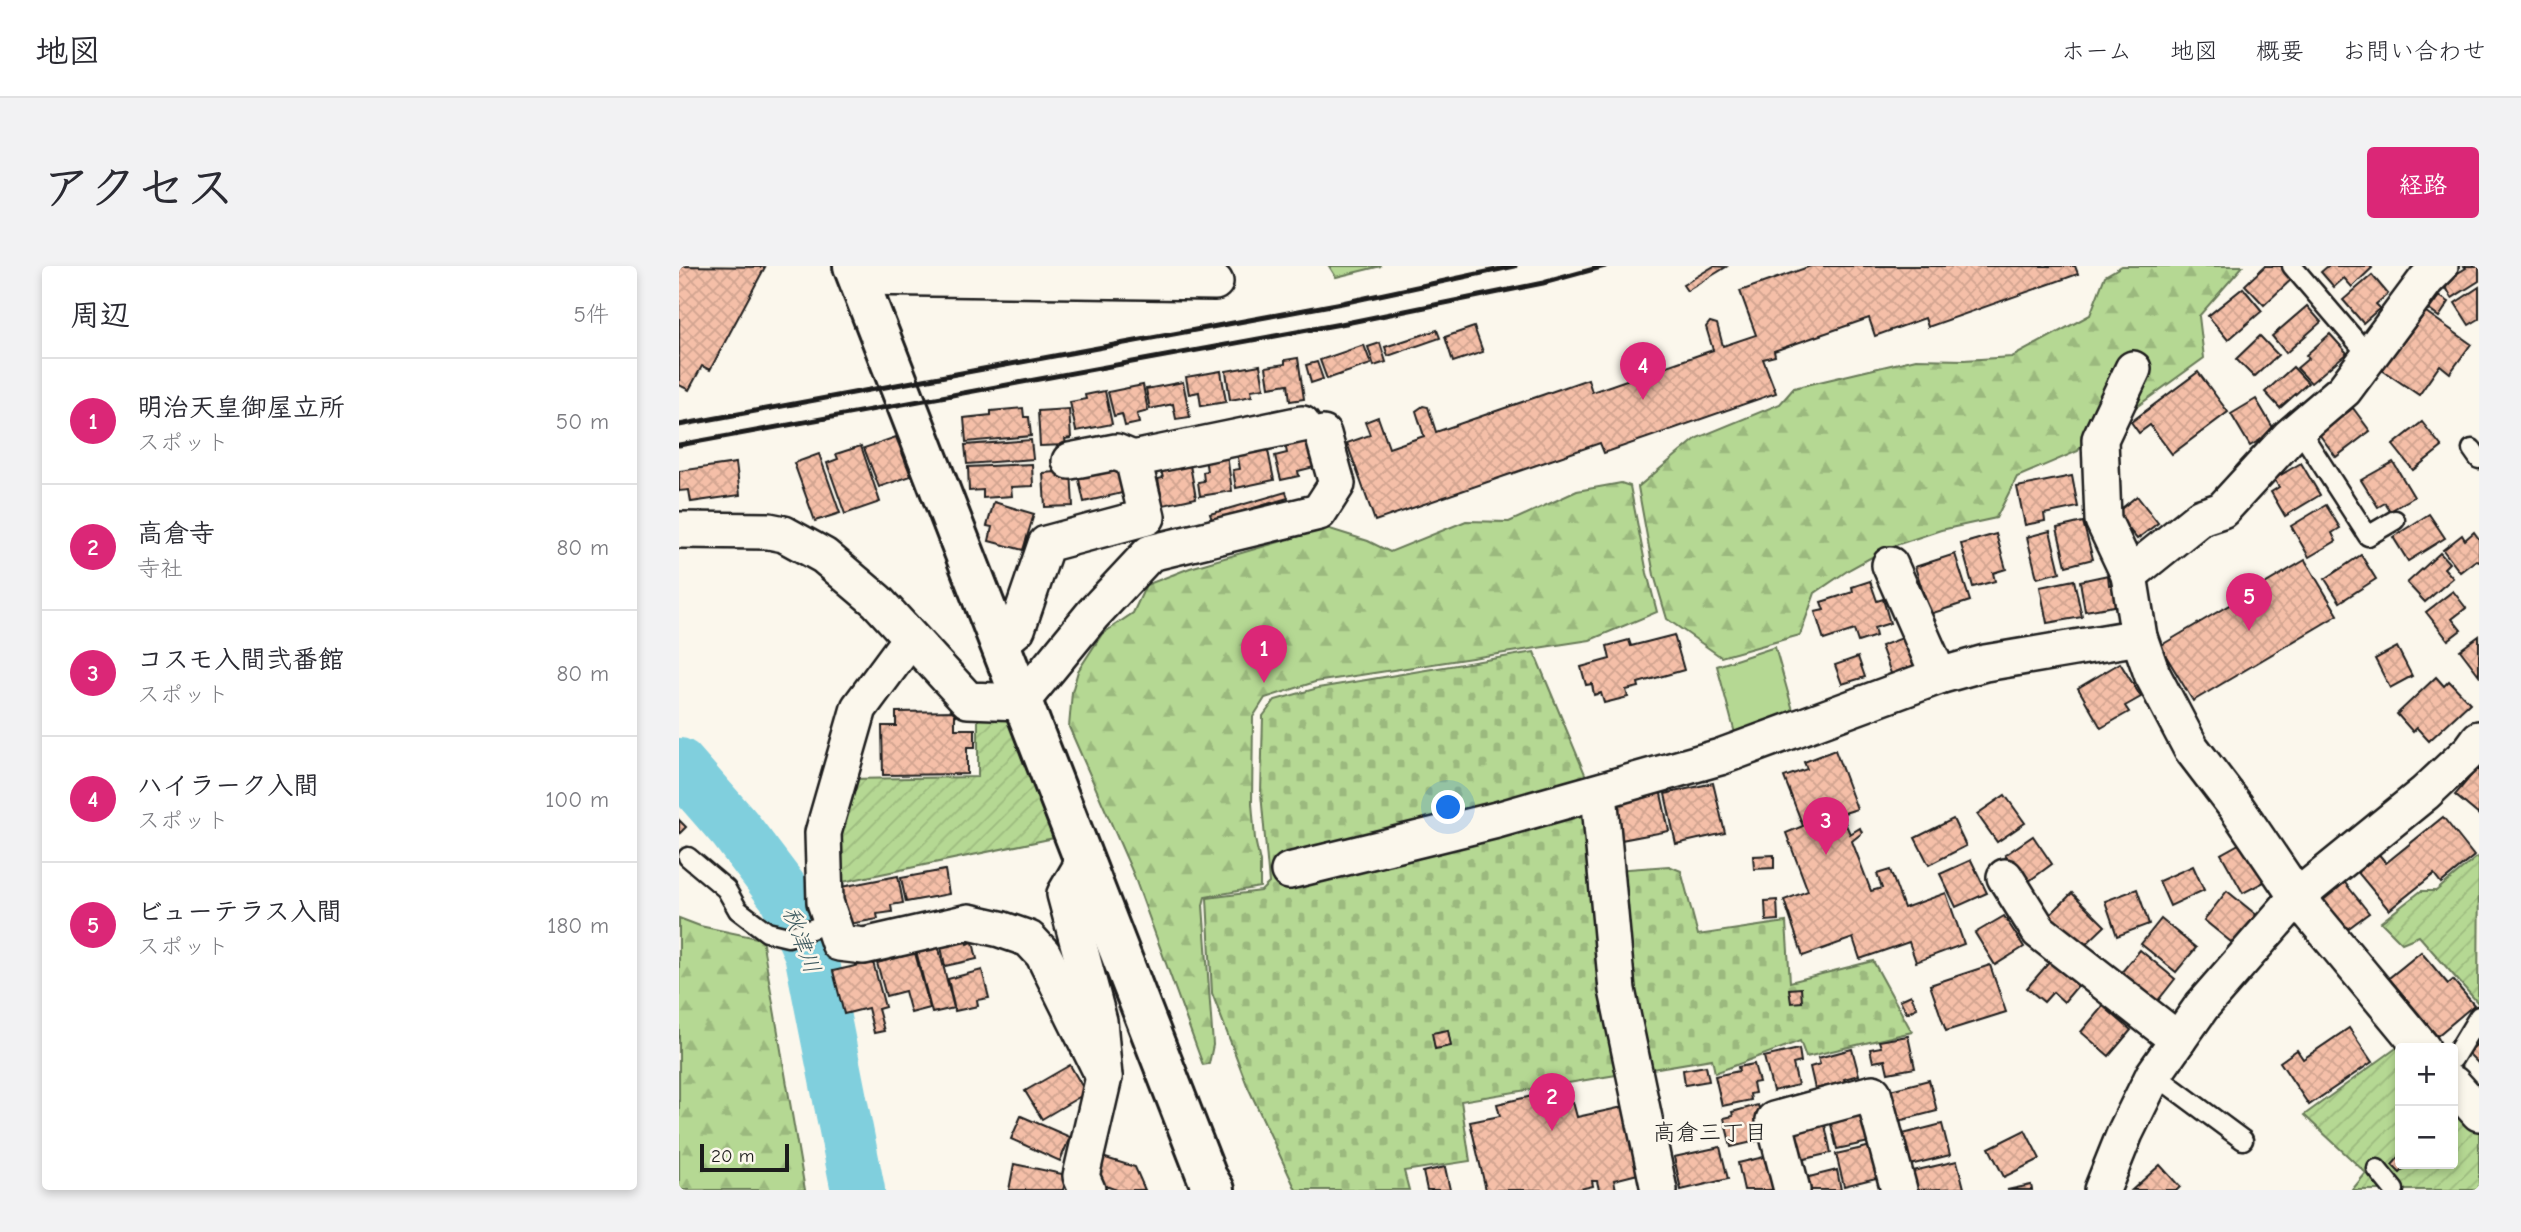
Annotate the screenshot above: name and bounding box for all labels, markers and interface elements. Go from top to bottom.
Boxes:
text: 地図 [35,32,101,70]
text: ホーム [2061,37,2132,65]
text: 地図 [2170,37,2218,65]
text: 概要 [2256,37,2304,65]
text: お問い合わせ [2342,37,2486,65]
button: 経路 [2367,147,2479,218]
text: アクセス [42,160,235,216]
text: 周辺 [70,298,130,333]
text: 5件 [574,301,609,328]
pin: 4 [1620,342,1666,400]
text: 明治天皇御屋立所 [137,393,345,423]
text: 1 [88,408,98,435]
text: 50 m [556,408,609,435]
text: スポット [137,429,229,456]
text: 高倉寺 [137,519,215,549]
text: 2 [87,534,99,561]
text: 80 m [556,534,609,561]
text: 寺社 [137,555,183,582]
pin: 5 [2226,573,2272,631]
pin: 1 [1241,625,1287,683]
text: コスモ入間弐番館 [137,645,344,675]
text: 3 [87,660,99,687]
text: 80 m [556,660,609,687]
text: スポット [137,681,229,708]
text: ハイラーク入間 [137,771,319,801]
text: 4 [88,786,98,813]
text: 100 m [545,786,609,813]
your location [1431,790,1465,824]
pin: 3 [1803,797,1849,855]
text: スポット [137,807,229,834]
text: ビューテラス入間 [137,897,342,927]
water label: 秋津川 [777,903,826,977]
text: 5 [87,912,99,939]
text: 180 m [547,912,609,939]
text: スポット [137,933,229,960]
map controls [2395,1043,2458,1169]
button: + [2395,1043,2458,1106]
pin: 2 [1529,1073,1575,1131]
button: − [2395,1106,2458,1169]
district label: 高倉三丁目 [1653,1119,1768,1146]
scale bar [700,1141,789,1173]
text: 20 m [711,1145,755,1167]

